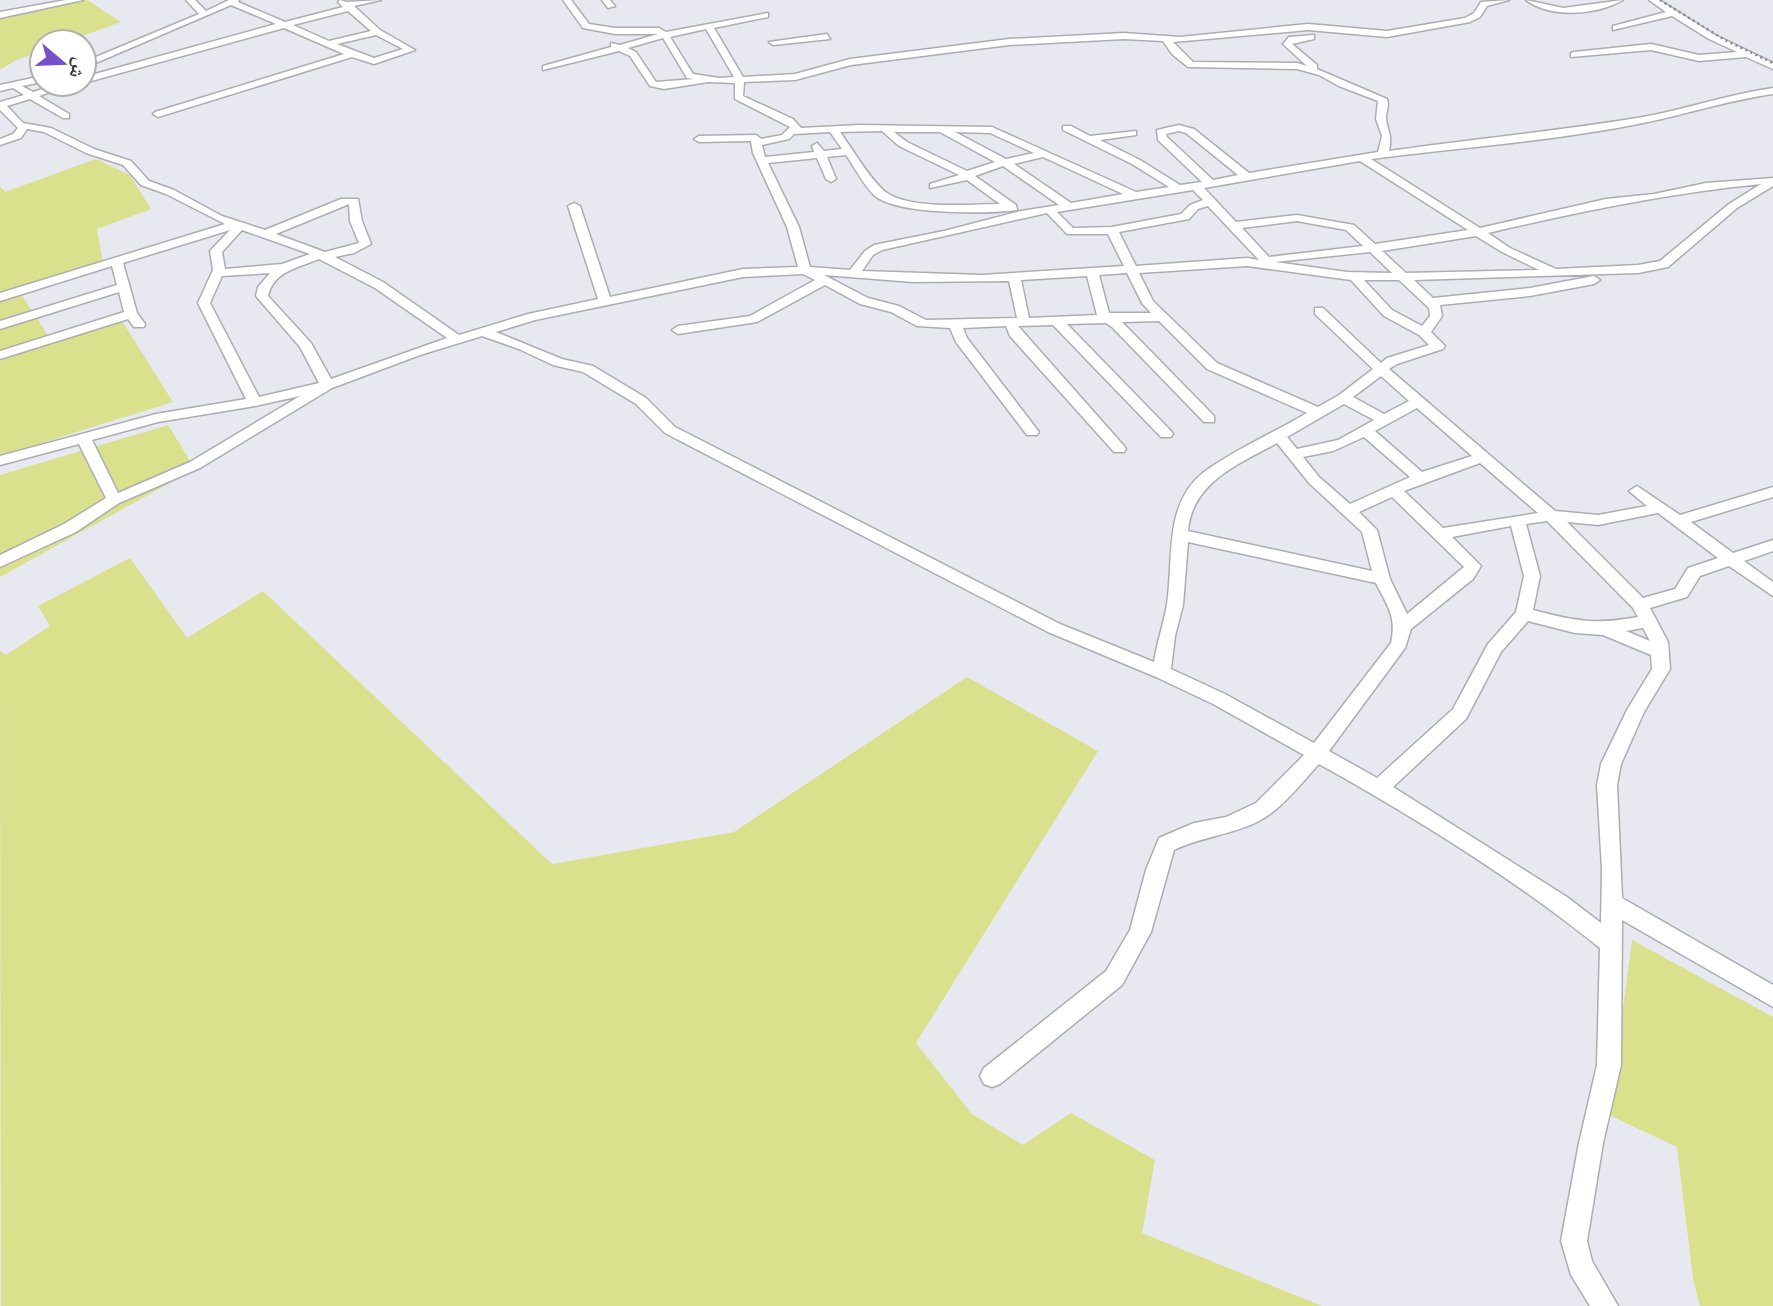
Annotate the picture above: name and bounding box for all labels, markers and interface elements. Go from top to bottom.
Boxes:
north arrow [28,28,98,98]
text: ش [63,54,95,82]

